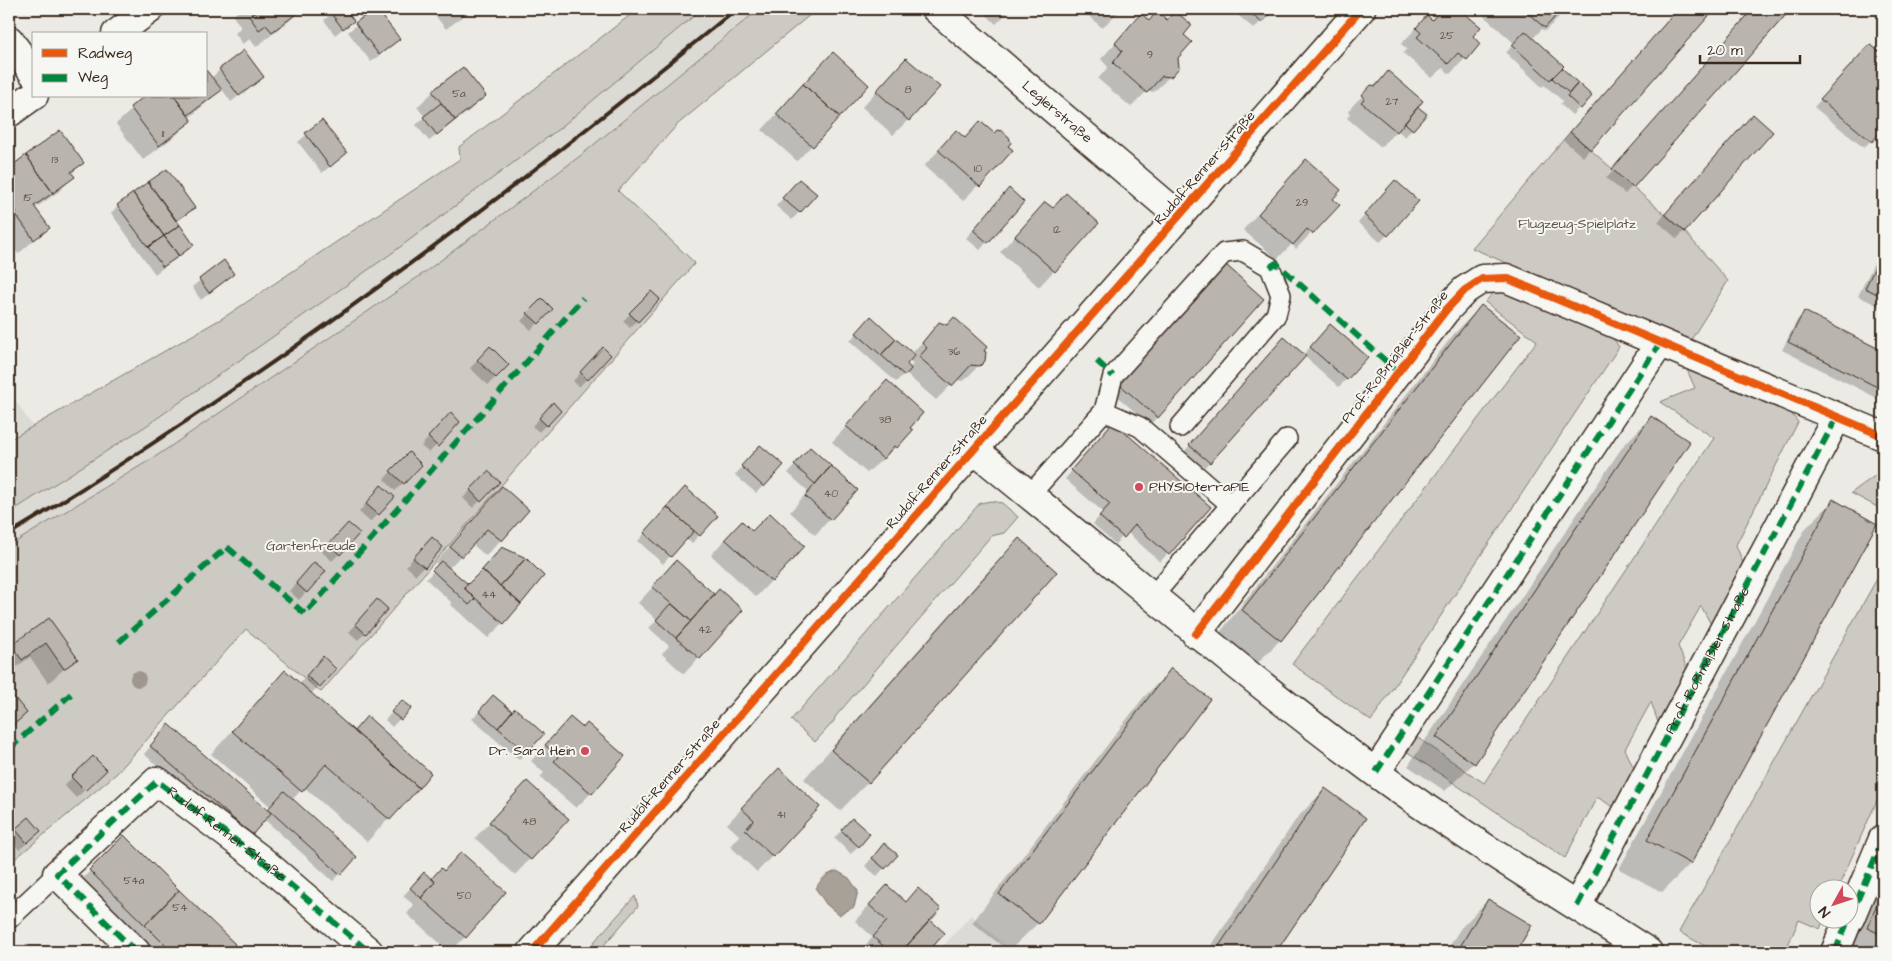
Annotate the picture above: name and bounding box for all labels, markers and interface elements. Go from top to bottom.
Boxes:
house number: 25 [1440,28,1454,43]
legend [32,32,208,98]
scale bar [1700,32,1800,64]
text: 20 m [1707,40,1743,61]
text: Radweg [78,43,132,65]
house number: 9 [1147,47,1153,62]
text: Weg [78,67,108,89]
street label: Leglerstraße [1017,76,1097,148]
house number: 8 [904,82,912,97]
house number: 5a [452,86,466,101]
house number: 27 [1385,94,1399,109]
street label: Rudolf-Renner-Straße [1150,106,1260,229]
house number: 11 [162,126,165,141]
house number: 13 [51,152,59,167]
house number: 10 [974,161,982,176]
house number: 15 [23,190,33,205]
house number: 29 [1296,195,1308,210]
park label: Flugzeug-Spielplatz [1518,214,1636,234]
house number: 12 [1053,222,1062,237]
street label: Prof.-Roßmäßler-Straße [1337,286,1454,428]
house number: 36 [948,344,960,359]
street label: Rudolf-Renner-Straße [882,410,992,533]
house number: 38 [879,412,891,427]
place label: PHYSIOterraPIE [1149,477,1250,497]
marker: PHYSIOterraPIE [1133,481,1145,493]
house number: 40 [824,486,838,501]
park label: Gartenfreude [266,536,357,556]
street label: Prof.-Roßmäßler-Straße [1660,583,1755,738]
house number: 44 [482,587,497,602]
house number: 42 [698,622,713,637]
street label: Rudolf-Renner-Straße [615,714,725,837]
place label: Dr. Sara Hein [489,741,575,761]
marker: Dr. Sara Hein [579,745,591,757]
street label: Rudolf-Renner-Straße [163,782,290,887]
house number: 41 [777,807,786,822]
house number: 48 [522,814,536,829]
house number: 54a [124,873,145,888]
north arrow [1810,878,1860,928]
house number: 50 [457,888,471,903]
house number: 54 [172,900,188,915]
text: N [1814,902,1835,922]

